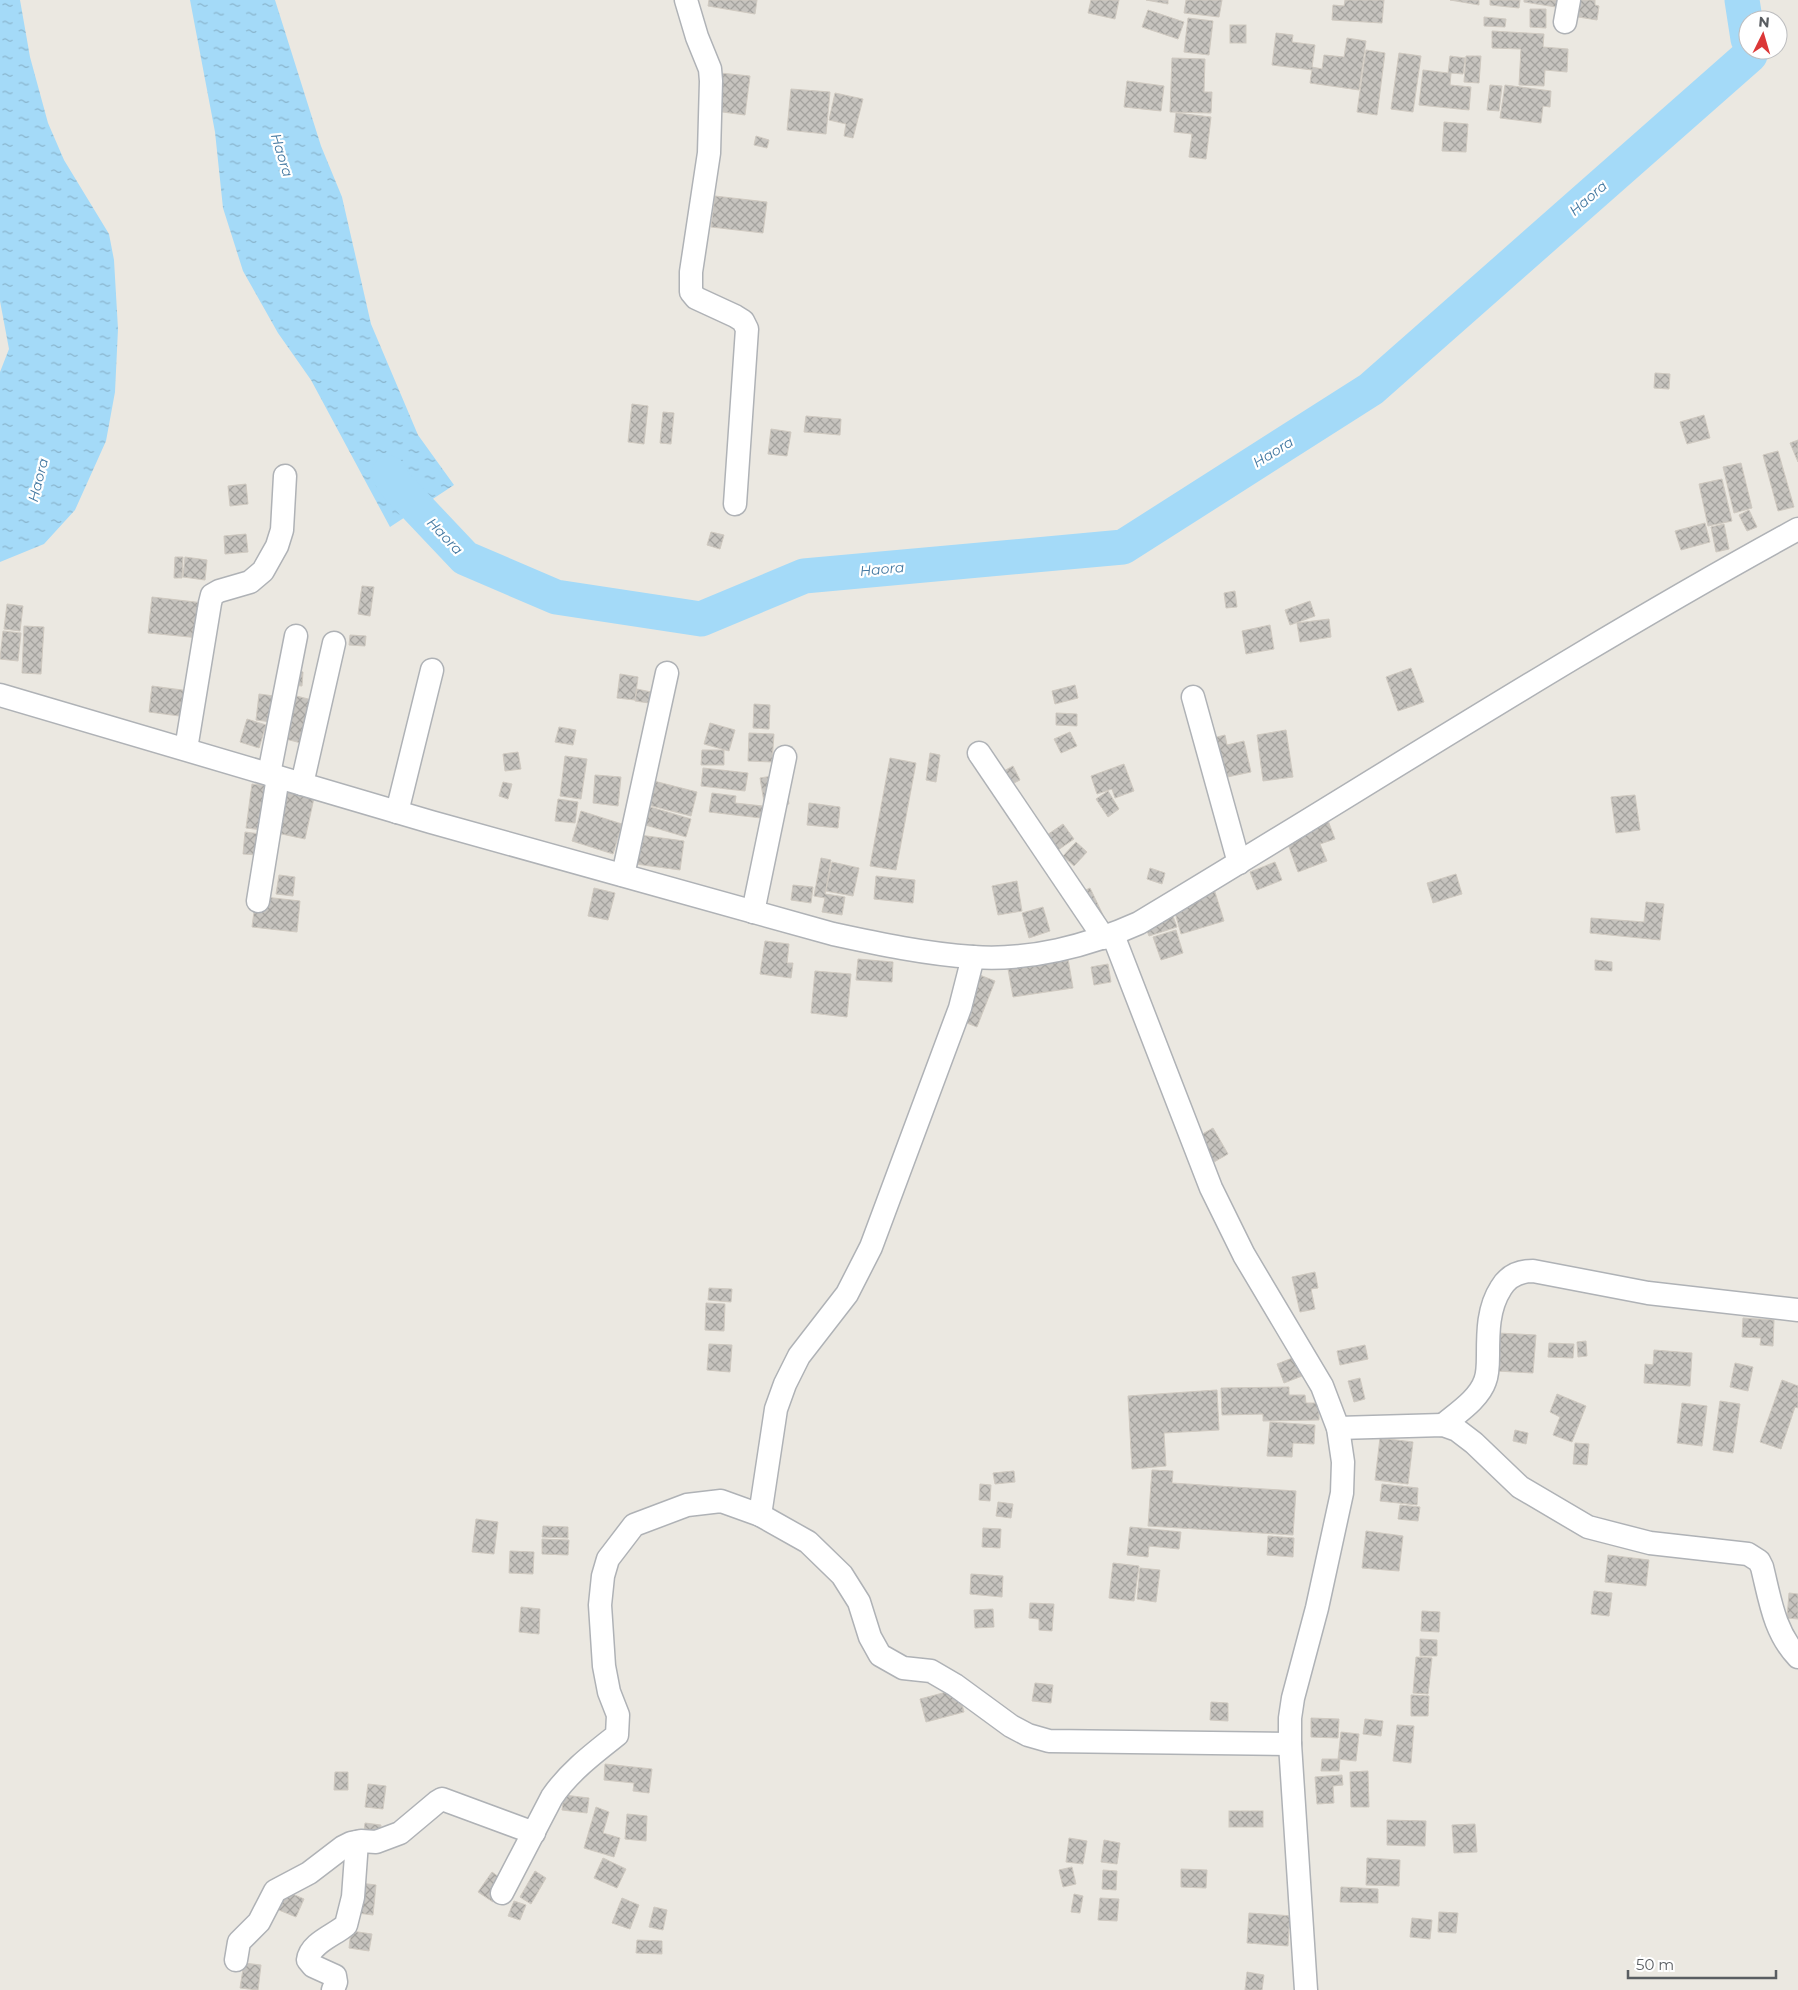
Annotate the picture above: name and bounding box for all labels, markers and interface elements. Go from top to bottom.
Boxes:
north arrow [1738,10,1788,60]
text: N [1758,13,1771,32]
water label: Haora [267,131,297,179]
water label: Haora [1565,177,1611,219]
water label: Haora [1249,433,1297,471]
water label: Haora [24,456,52,504]
water label: Haora [423,514,467,558]
water label: Haora [859,558,905,580]
scale bar [1628,1948,1776,1980]
text: 50 m [1636,1955,1674,1974]

